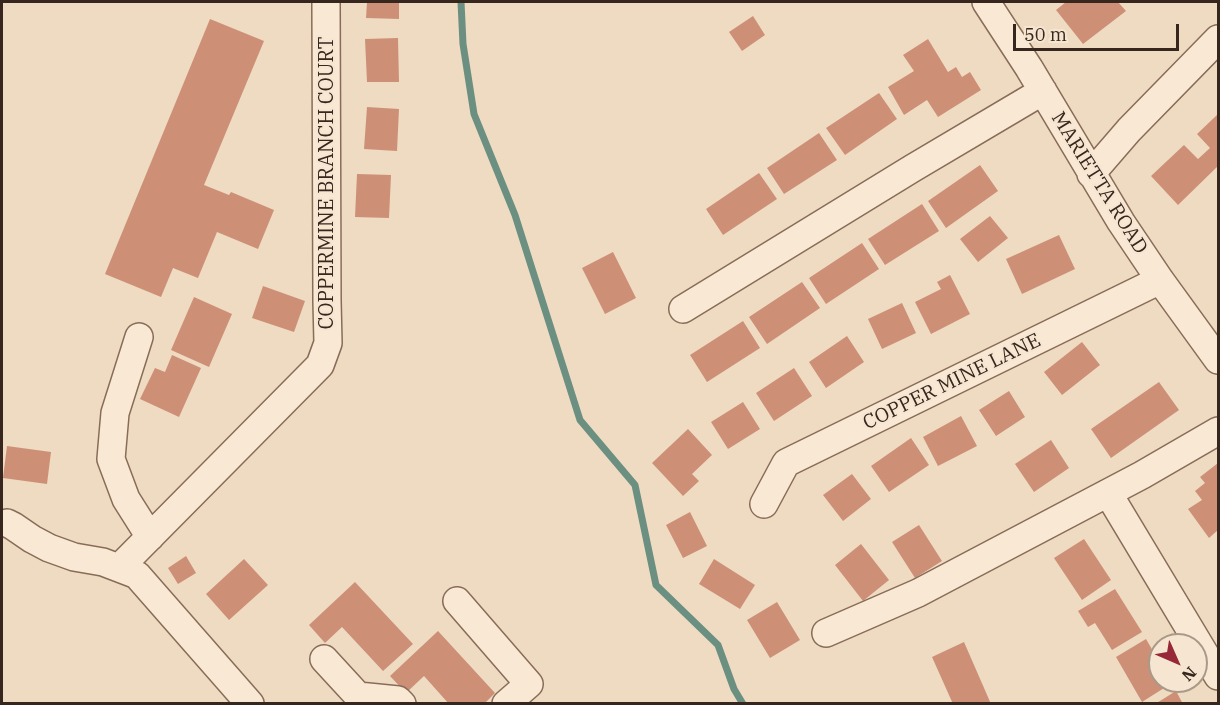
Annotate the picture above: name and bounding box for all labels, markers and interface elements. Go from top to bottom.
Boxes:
scale bar [1016,12,1182,50]
text: 50 m [1024,23,1067,46]
street label: COPPERMINE BRANCH COURT [315,36,339,330]
street label: MARIETTA ROAD [1046,108,1152,258]
street label: COPPER MINE LANE [859,329,1045,435]
north arrow [1148,633,1208,693]
text: N [1178,663,1201,686]

